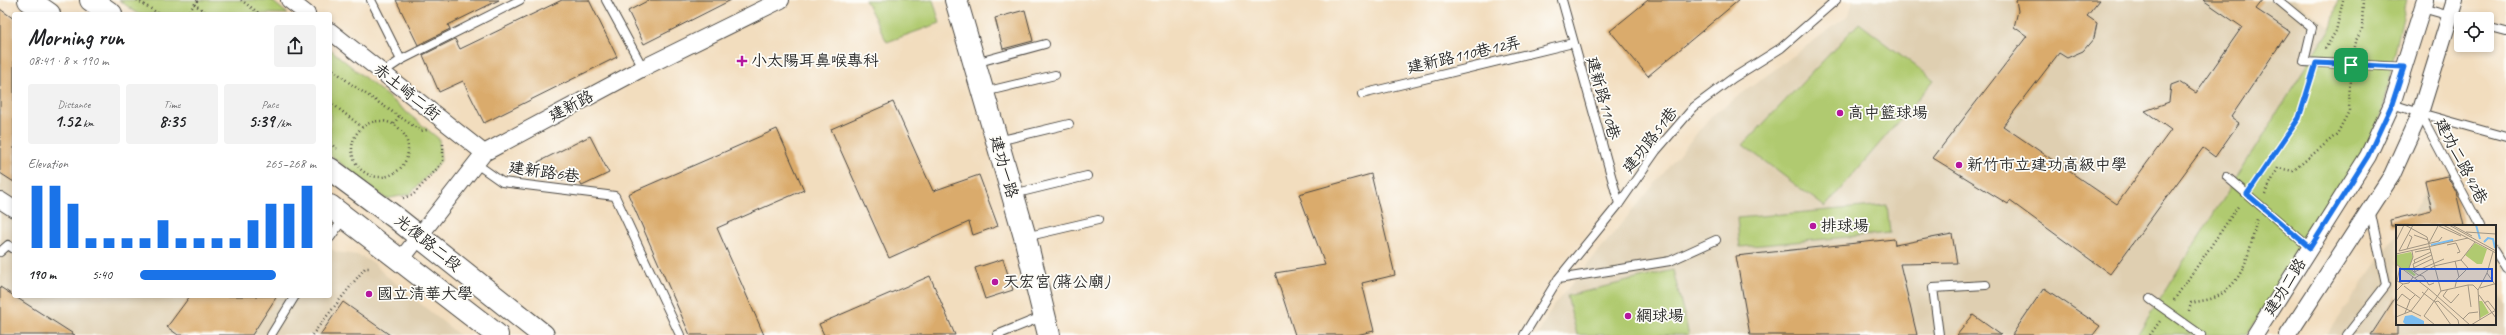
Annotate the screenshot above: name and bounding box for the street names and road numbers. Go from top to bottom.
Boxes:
street label: 建新路110巷12弄 [1405,32,1523,78]
street label: 建新路110巷 [1582,54,1624,142]
street label: 赤土崎二街 [370,59,444,125]
street label: 建新路 [545,86,597,126]
street label: 建功路51巷 [1618,103,1682,177]
street label: 建功二路42巷 [2430,115,2492,207]
street label: 建功一路 [986,133,1022,201]
street label: 建新路6巷 [507,157,581,187]
street label: 光復路二段 [391,210,465,276]
street label: 建功二路 [2260,255,2310,319]

